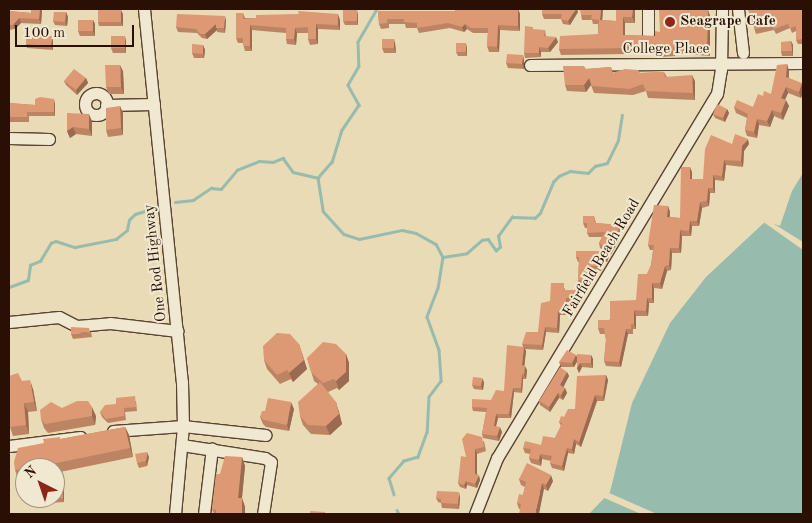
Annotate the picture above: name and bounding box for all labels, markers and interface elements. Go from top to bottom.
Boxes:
place label: Seagrape Cafe [680,13,776,31]
scale bar [18,15,136,47]
marker: Seagrape Cafe [664,16,676,28]
text: 100 m [23,26,65,41]
street label: College Place [623,41,709,59]
street label: Fairfield Beach Road [560,196,644,320]
street label: One Rod Highway [141,203,171,323]
north arrow [15,458,65,508]
text: N [22,464,39,481]

